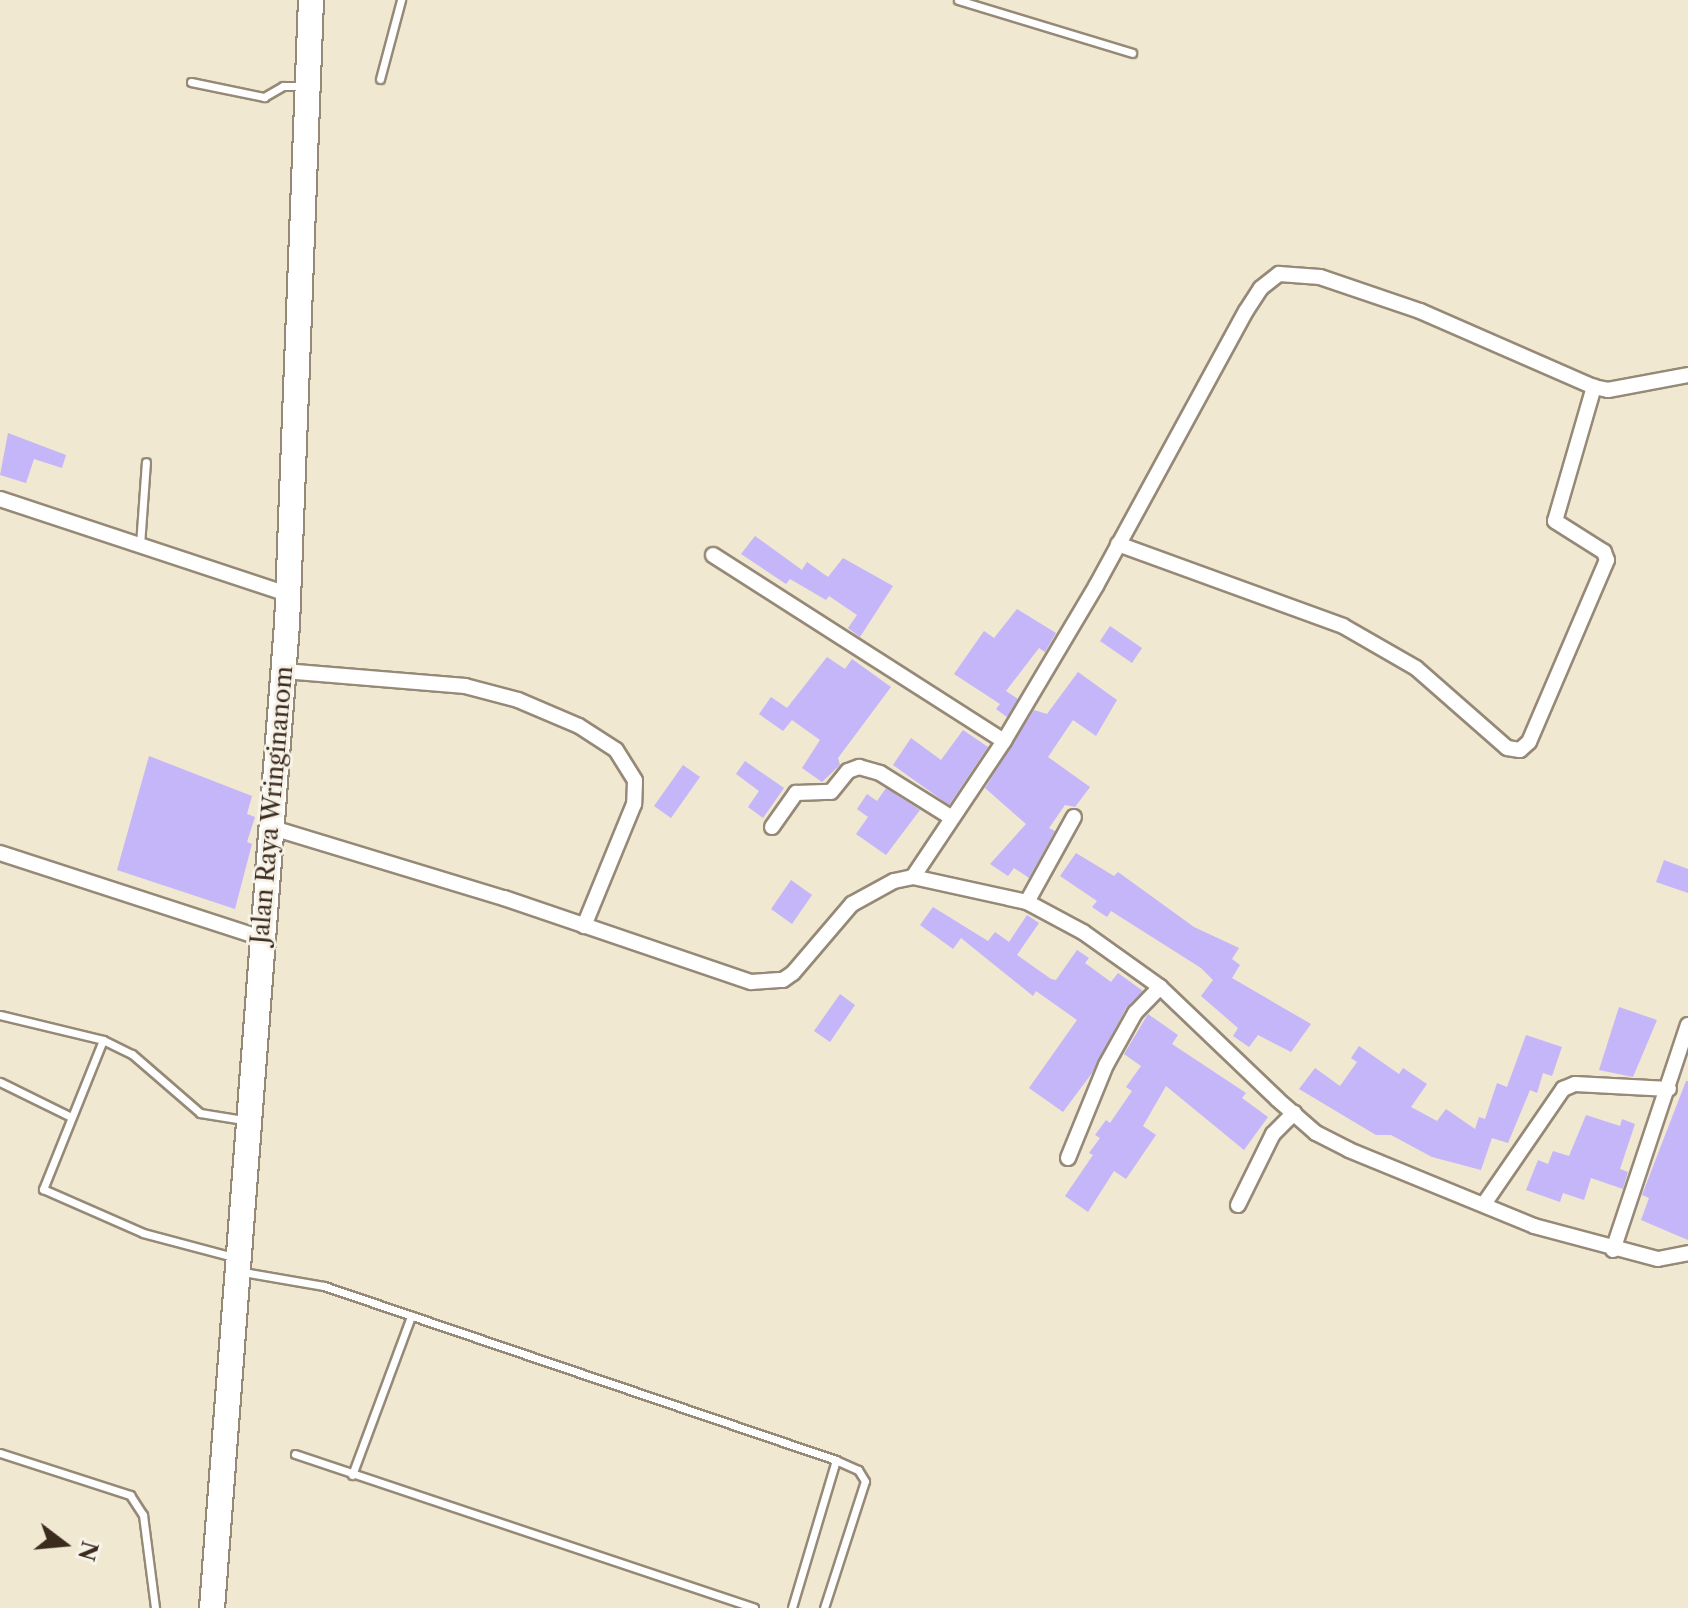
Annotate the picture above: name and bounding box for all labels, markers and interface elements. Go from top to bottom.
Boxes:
street label: Jalan Raya Wringinanom [245,664,299,946]
north arrow [24,1504,104,1584]
text: N [72,1538,103,1564]

